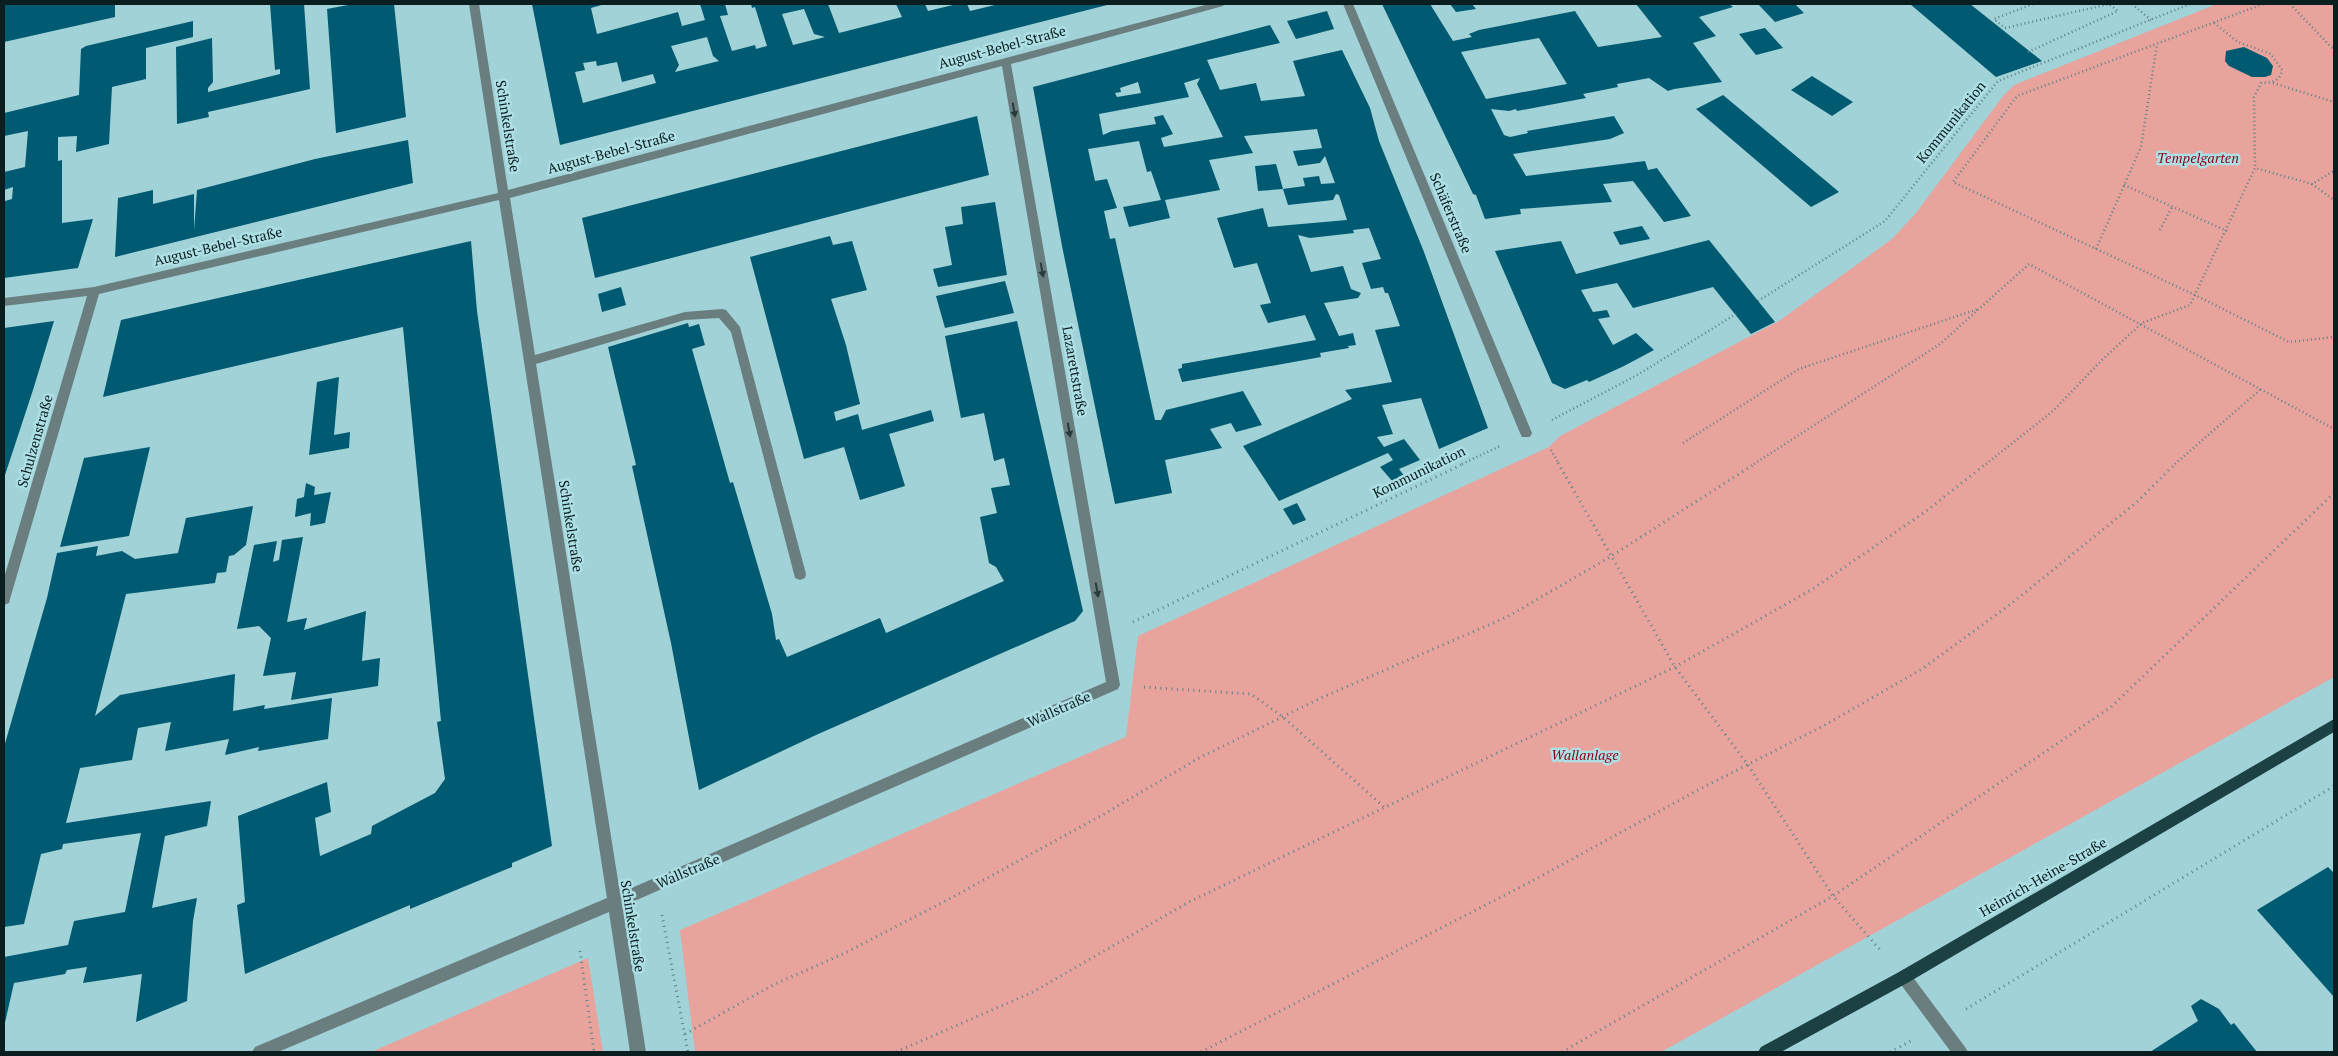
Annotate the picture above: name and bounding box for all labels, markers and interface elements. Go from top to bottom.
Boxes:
street label: August-Bebel-Straße [936,20,1068,73]
street label: Kommunikation [1912,76,1990,167]
street label: Schinkelstraße [492,79,525,173]
one-way arrow [1011,102,1019,118]
street label: August-Bebel-Straße [545,125,677,178]
park label: Tempelgarten [2157,148,2239,167]
street label: Schäferstraße [1426,170,1477,256]
street label: August-Bebel-Straße [152,221,284,270]
one-way arrow [1038,262,1046,278]
street label: Lazarettstraße [1058,324,1093,417]
street label: Schulzenstraße [12,392,57,490]
one-way arrow [1066,422,1074,438]
street label: Kommunikation [1369,441,1469,502]
street label: Schinkelstraße [555,479,588,573]
one-way arrow [1093,582,1101,598]
street label: Wallstraße [1024,686,1093,731]
park label: Wallanlage [1551,745,1619,764]
street label: Heinrich-Heine-Straße [1976,832,2110,921]
street label: Wallstraße [653,849,723,892]
street label: Schinkelstraße [617,879,650,973]

